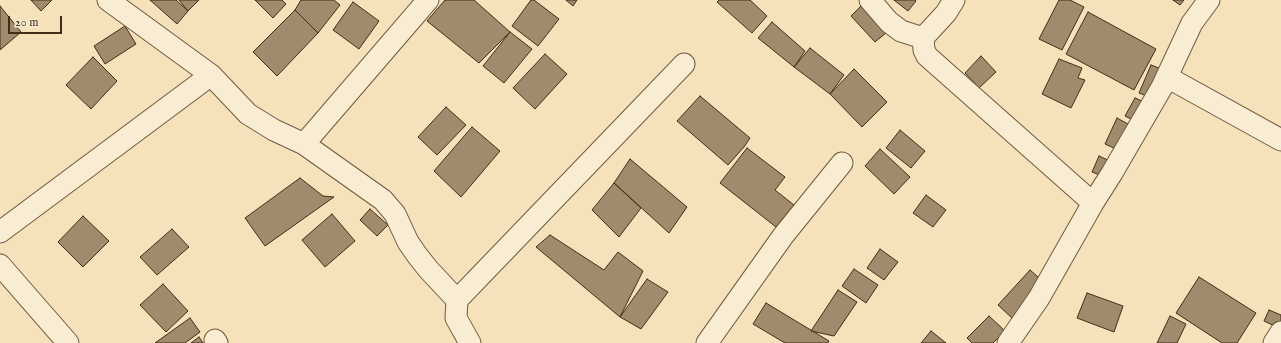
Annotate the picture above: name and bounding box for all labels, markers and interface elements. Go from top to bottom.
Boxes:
scale bar [10,8,64,34]
text: 20 m [15,15,38,30]

